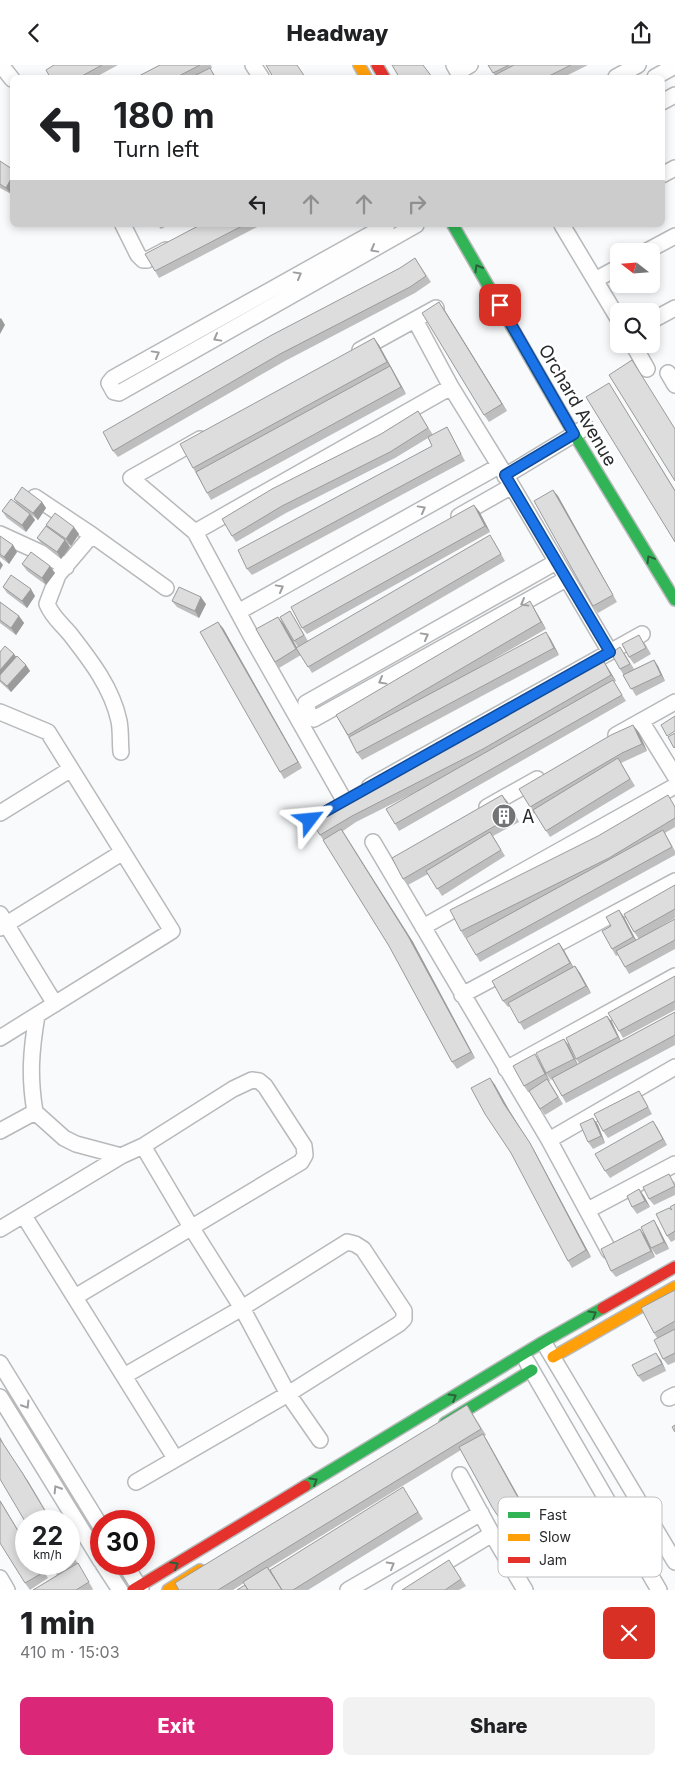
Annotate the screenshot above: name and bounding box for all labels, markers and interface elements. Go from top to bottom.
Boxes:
icon: back [20,19,48,47]
icon: share [627,19,655,47]
text: Headway [287,20,388,46]
text: 180 m [113,94,215,136]
icon: left [30,95,95,160]
text: Turn left [113,136,199,162]
icon: left [244,190,272,218]
icon: ahead [297,190,325,218]
icon: ahead [350,190,378,218]
icon: right [403,190,431,218]
one-way arrow [370,243,379,253]
north arrow [610,243,660,293]
map controls [610,243,660,353]
one-way arrow [474,264,484,273]
one-way arrow [292,271,301,281]
pin [479,284,521,326]
icon: arrive [486,291,514,319]
button: search [610,303,660,353]
one-way arrow [214,331,223,341]
street label: Orchard Avenue [535,340,621,470]
one-way arrow [150,350,159,360]
one-way arrow [417,505,426,515]
one-way arrow [646,555,656,564]
one-way arrow [275,584,284,594]
one-way arrow [520,596,529,606]
one-way arrow [420,632,429,642]
one-way arrow [378,675,387,685]
position arrow [283,793,335,845]
building icon: A [491,803,517,829]
place label: A [522,806,534,827]
one-way arrow [587,1310,596,1320]
one-way arrow [447,1393,456,1403]
one-way arrow [19,1399,29,1408]
one-way arrow [308,1477,317,1487]
one-way arrow [54,1486,63,1495]
legend [498,1497,662,1577]
text: Fast [539,1506,567,1523]
speed limit sign: 30 [90,1510,155,1575]
text: 22 [32,1521,63,1551]
text: Slow [539,1528,571,1545]
text: km/h [33,1547,62,1562]
text: Jam [539,1551,567,1568]
one-way arrow [169,1561,178,1571]
one-way arrow [385,1562,394,1572]
text: 1 min [20,1605,95,1641]
button: close [603,1607,655,1659]
text: 410 m · 15:03 [20,1642,120,1662]
button: Exit [20,1697,333,1755]
button: Share [343,1697,655,1755]

